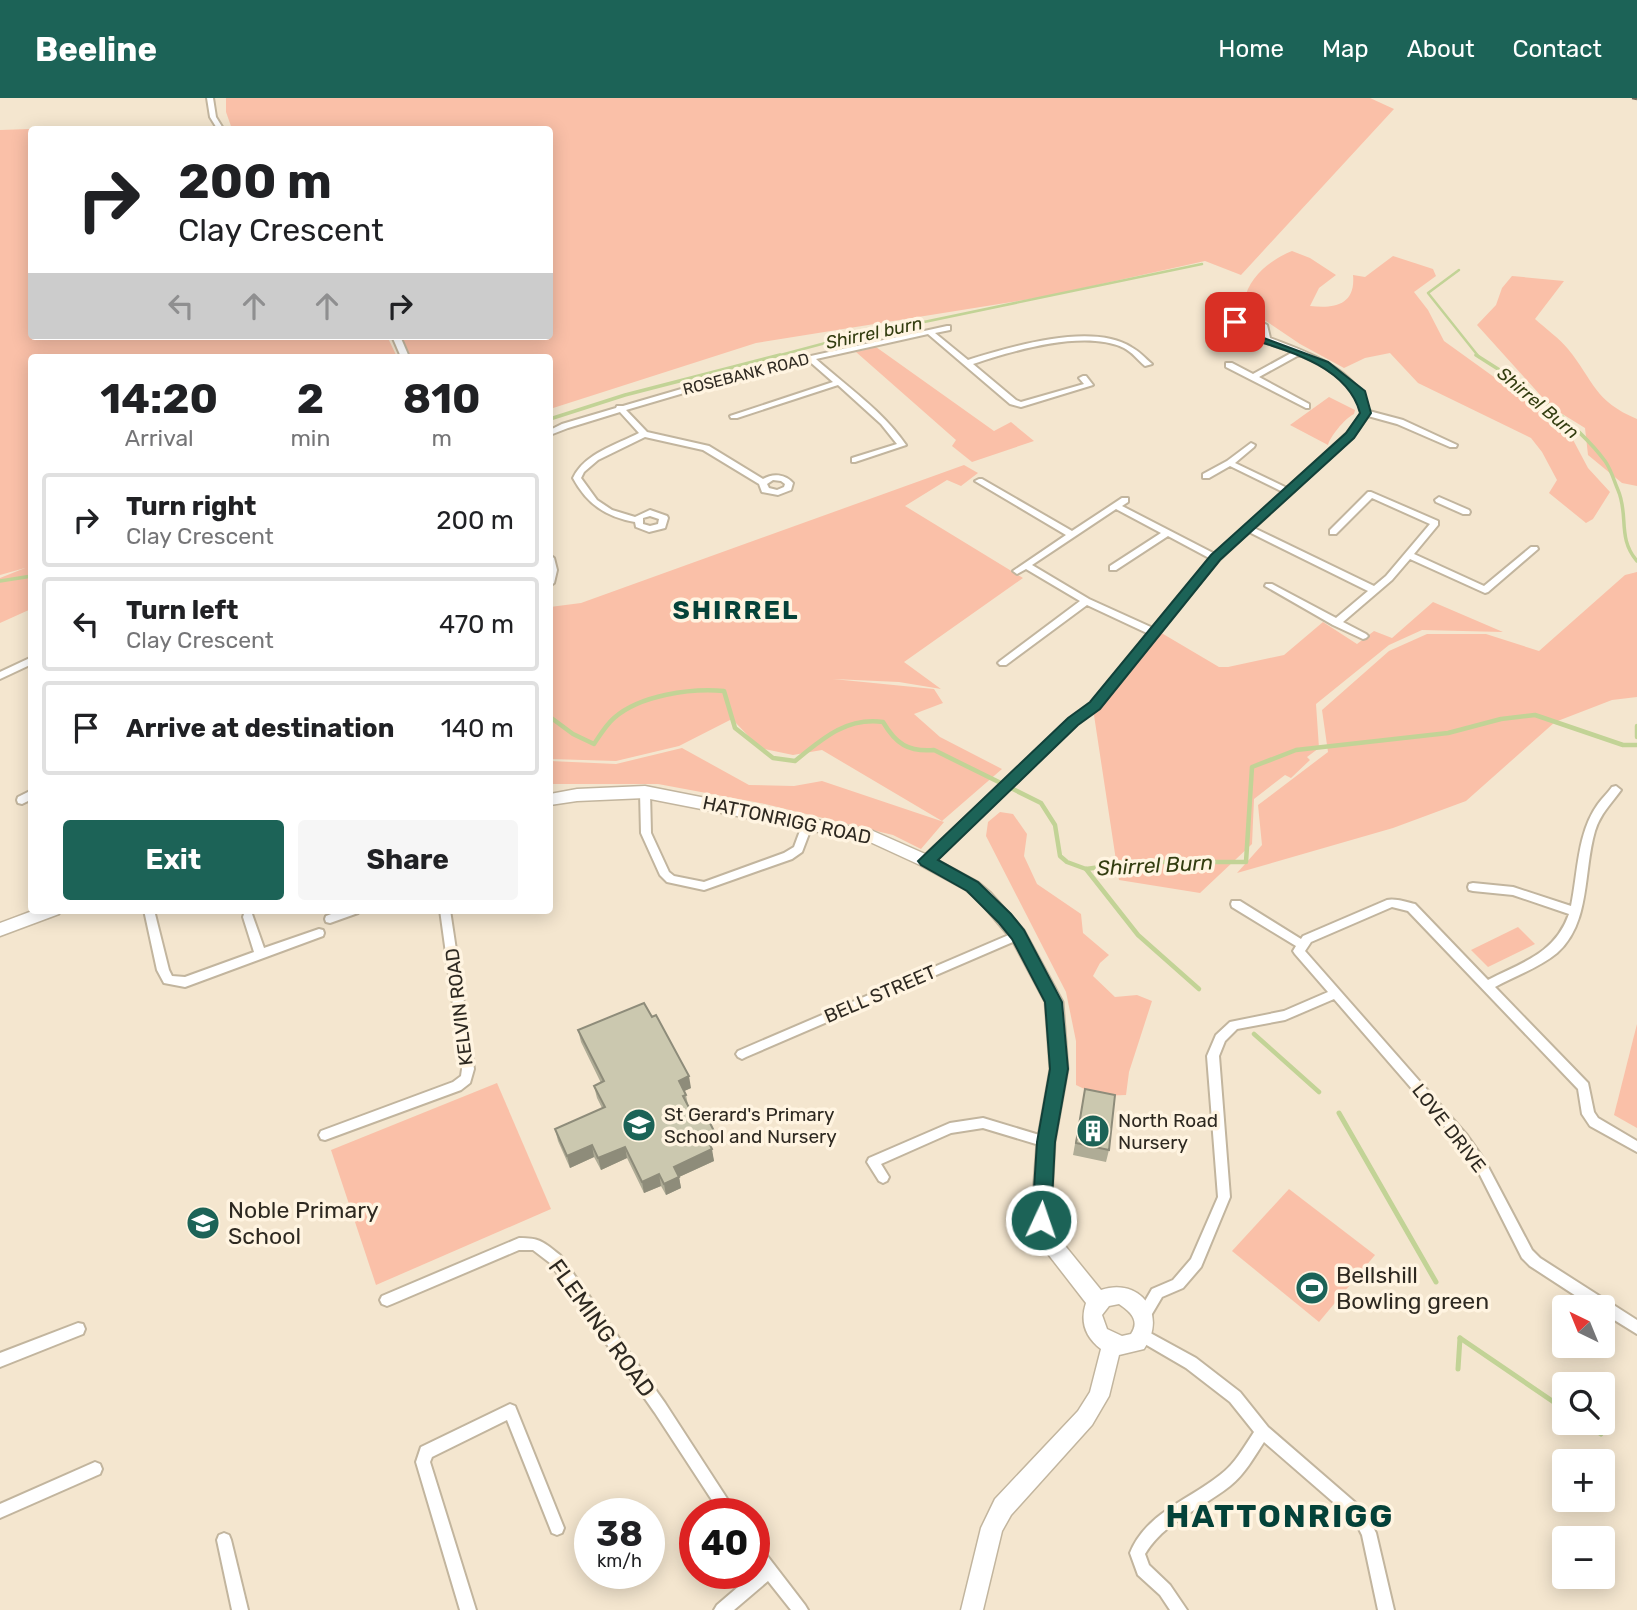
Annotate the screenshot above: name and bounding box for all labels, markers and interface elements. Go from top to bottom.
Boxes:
text: Beeline [35,30,157,69]
text: Home [1218,35,1284,63]
text: Map [1322,35,1369,63]
text: About [1407,35,1475,63]
text: Contact [1513,35,1602,63]
text: 200 m [178,152,332,210]
icon: right [63,154,154,245]
text: Clay Crescent [178,211,384,249]
icon: left [162,287,200,325]
icon: ahead [235,287,273,325]
icon: ahead [308,287,346,325]
icon: right [381,287,419,325]
pin [1205,292,1265,352]
icon: arrive [1216,303,1254,341]
water label: Shirrel burn [824,312,924,354]
street label: ROSEBANK ROAD [681,349,811,399]
water label: Shirrel Burn [1493,363,1583,443]
text: 14:20 [100,374,218,424]
text: 2 [297,374,324,424]
text: 810 [403,374,481,424]
text: Arrival [125,424,194,452]
text: min [290,424,330,452]
text: m [431,424,452,452]
text: Turn right [126,491,256,522]
icon: right [67,501,105,539]
text: 200 m [436,505,514,536]
text: Clay Crescent [126,522,274,550]
text: Turn left [126,595,238,626]
district label: SHIRREL [672,595,800,626]
icon: left [67,605,105,643]
text: 470 m [439,609,514,640]
text: Clay Crescent [126,626,274,654]
icon: arrive [67,709,105,747]
text: Arrive at destination [126,713,394,744]
text: 140 m [441,713,514,744]
street label: HATTONRIGG ROAD [701,791,873,849]
button: Exit [63,820,284,900]
button: Share [298,820,518,900]
water label: Shirrel Burn [1096,849,1214,881]
street label: KELVIN ROAD [440,947,478,1067]
street label: BELL STREET [821,960,939,1028]
street label: LOVE DRIVE [1407,1079,1491,1177]
place label: St Gerard's Primary School and Nursery [664,1103,837,1148]
school or university icon: St Gerard's Primary School and Nursery [620,1106,658,1144]
place label: North Road Nursery [1118,1109,1218,1154]
building icon: North Road Nursery [1074,1112,1112,1150]
position arrow [1004,1183,1078,1257]
place label: Noble Primary School [228,1196,379,1250]
school or university icon: Noble Primary School [184,1204,222,1242]
street label: FLEMING ROAD [543,1254,661,1402]
place label: Bellshill Bowling green [1336,1261,1489,1315]
sports icon: Bellshill Bowling green [1293,1269,1331,1307]
north arrow [1552,1295,1615,1358]
map controls [1552,1295,1615,1589]
button: search [1552,1372,1615,1435]
button: + [1552,1449,1615,1512]
district label: HATTONRIGG [1166,1497,1394,1535]
speed limit sign: 40 [679,1498,770,1589]
text: 38 [596,1513,643,1555]
button: − [1552,1526,1615,1589]
text: km/h [597,1550,642,1572]

